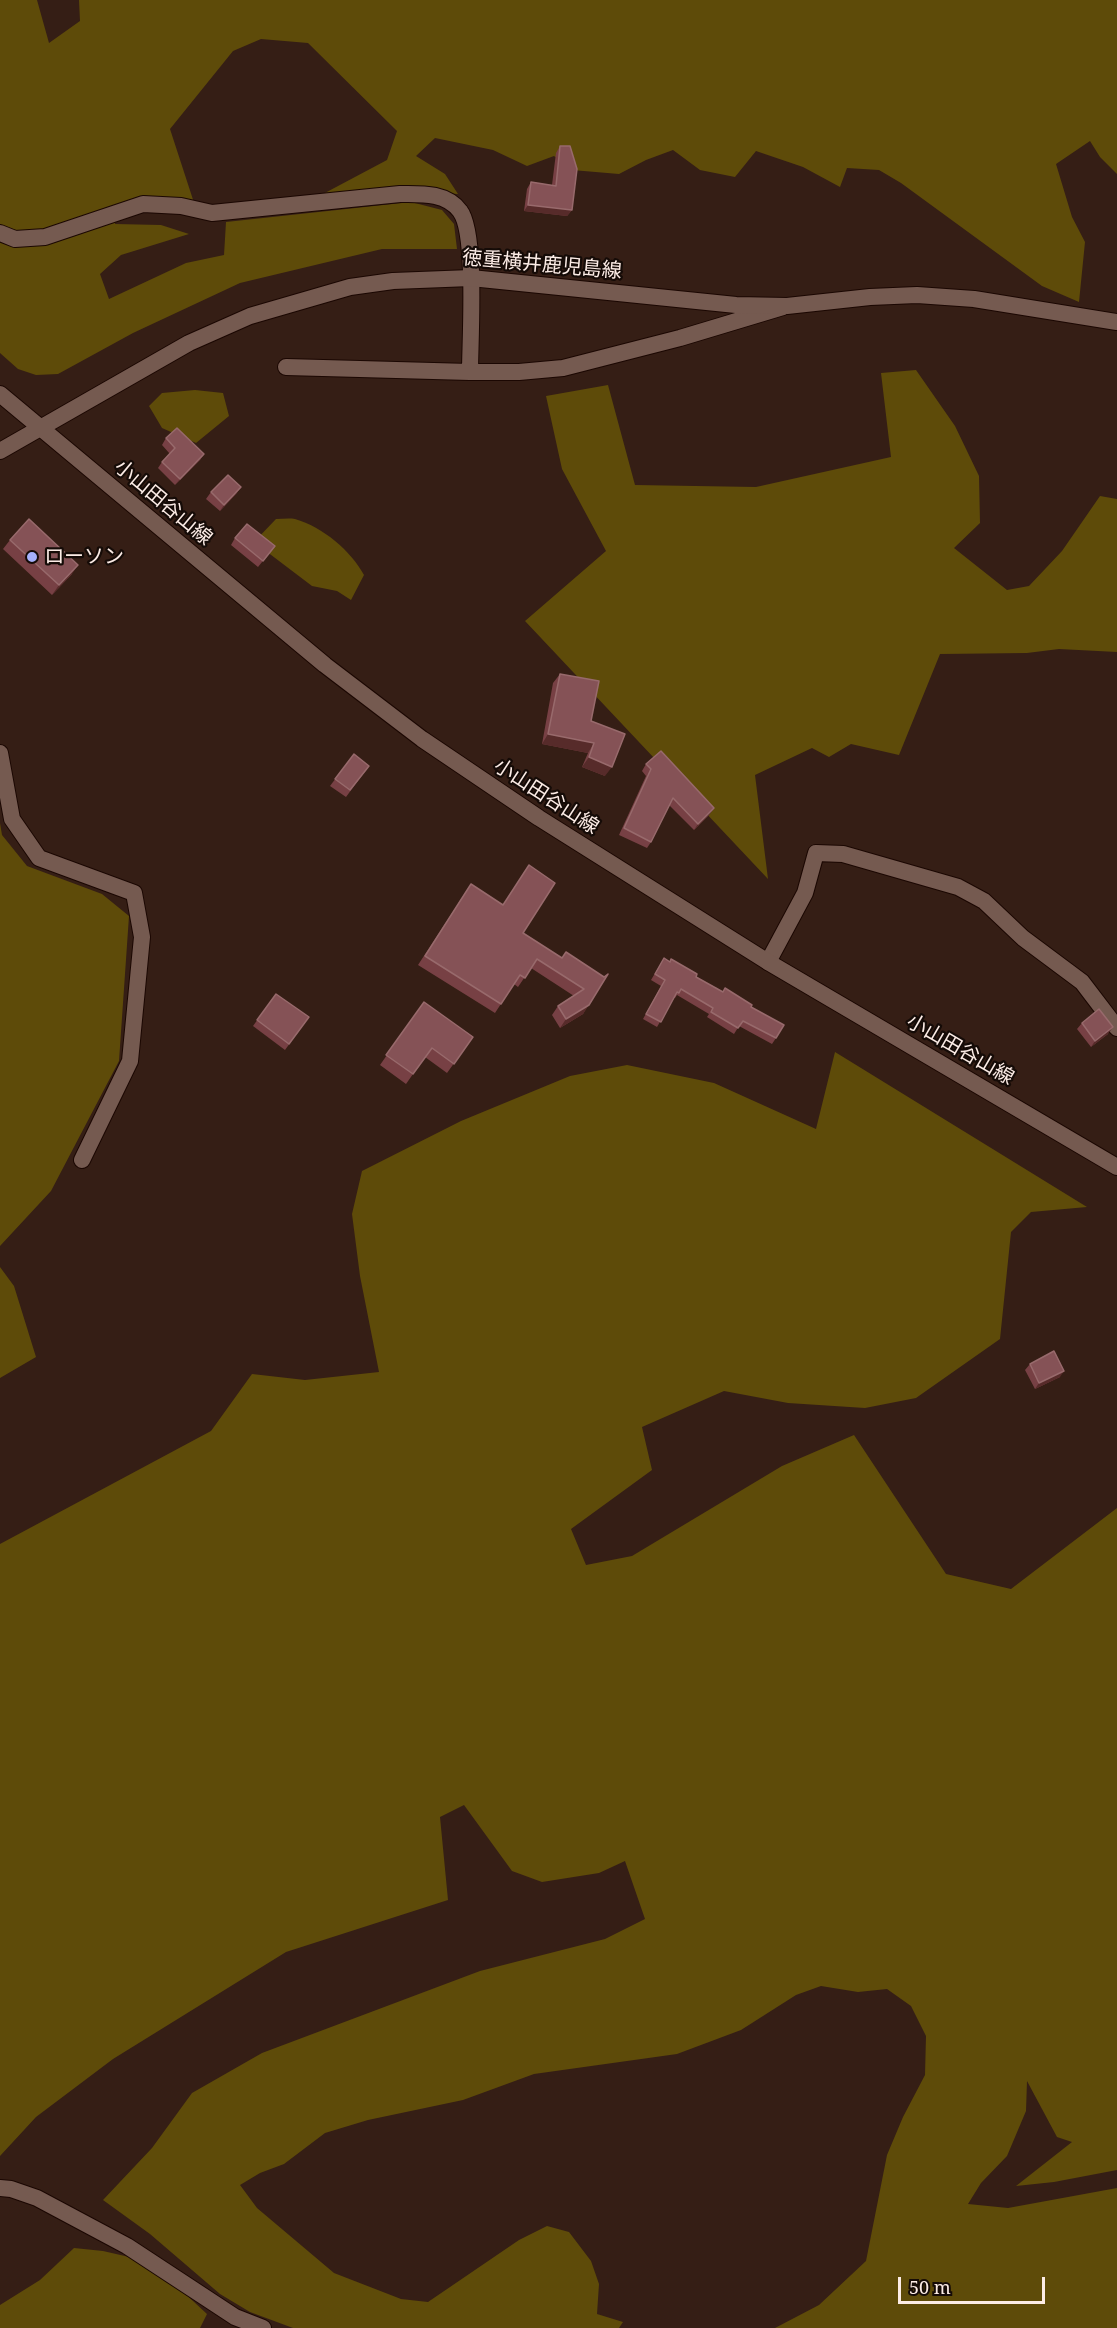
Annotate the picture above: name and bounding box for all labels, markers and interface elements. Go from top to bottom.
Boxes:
street label: 徳重横井鹿児島線 [461,246,623,284]
street label: 小山田谷山線 [109,455,217,551]
place label: ローソン [44,545,124,569]
marker: ローソン [25,550,39,564]
street label: 小山田谷山線 [489,754,603,840]
street label: 小山田谷山線 [902,1010,1018,1090]
scale bar [901,2265,1048,2303]
text: 50 m [909,2275,951,2299]

